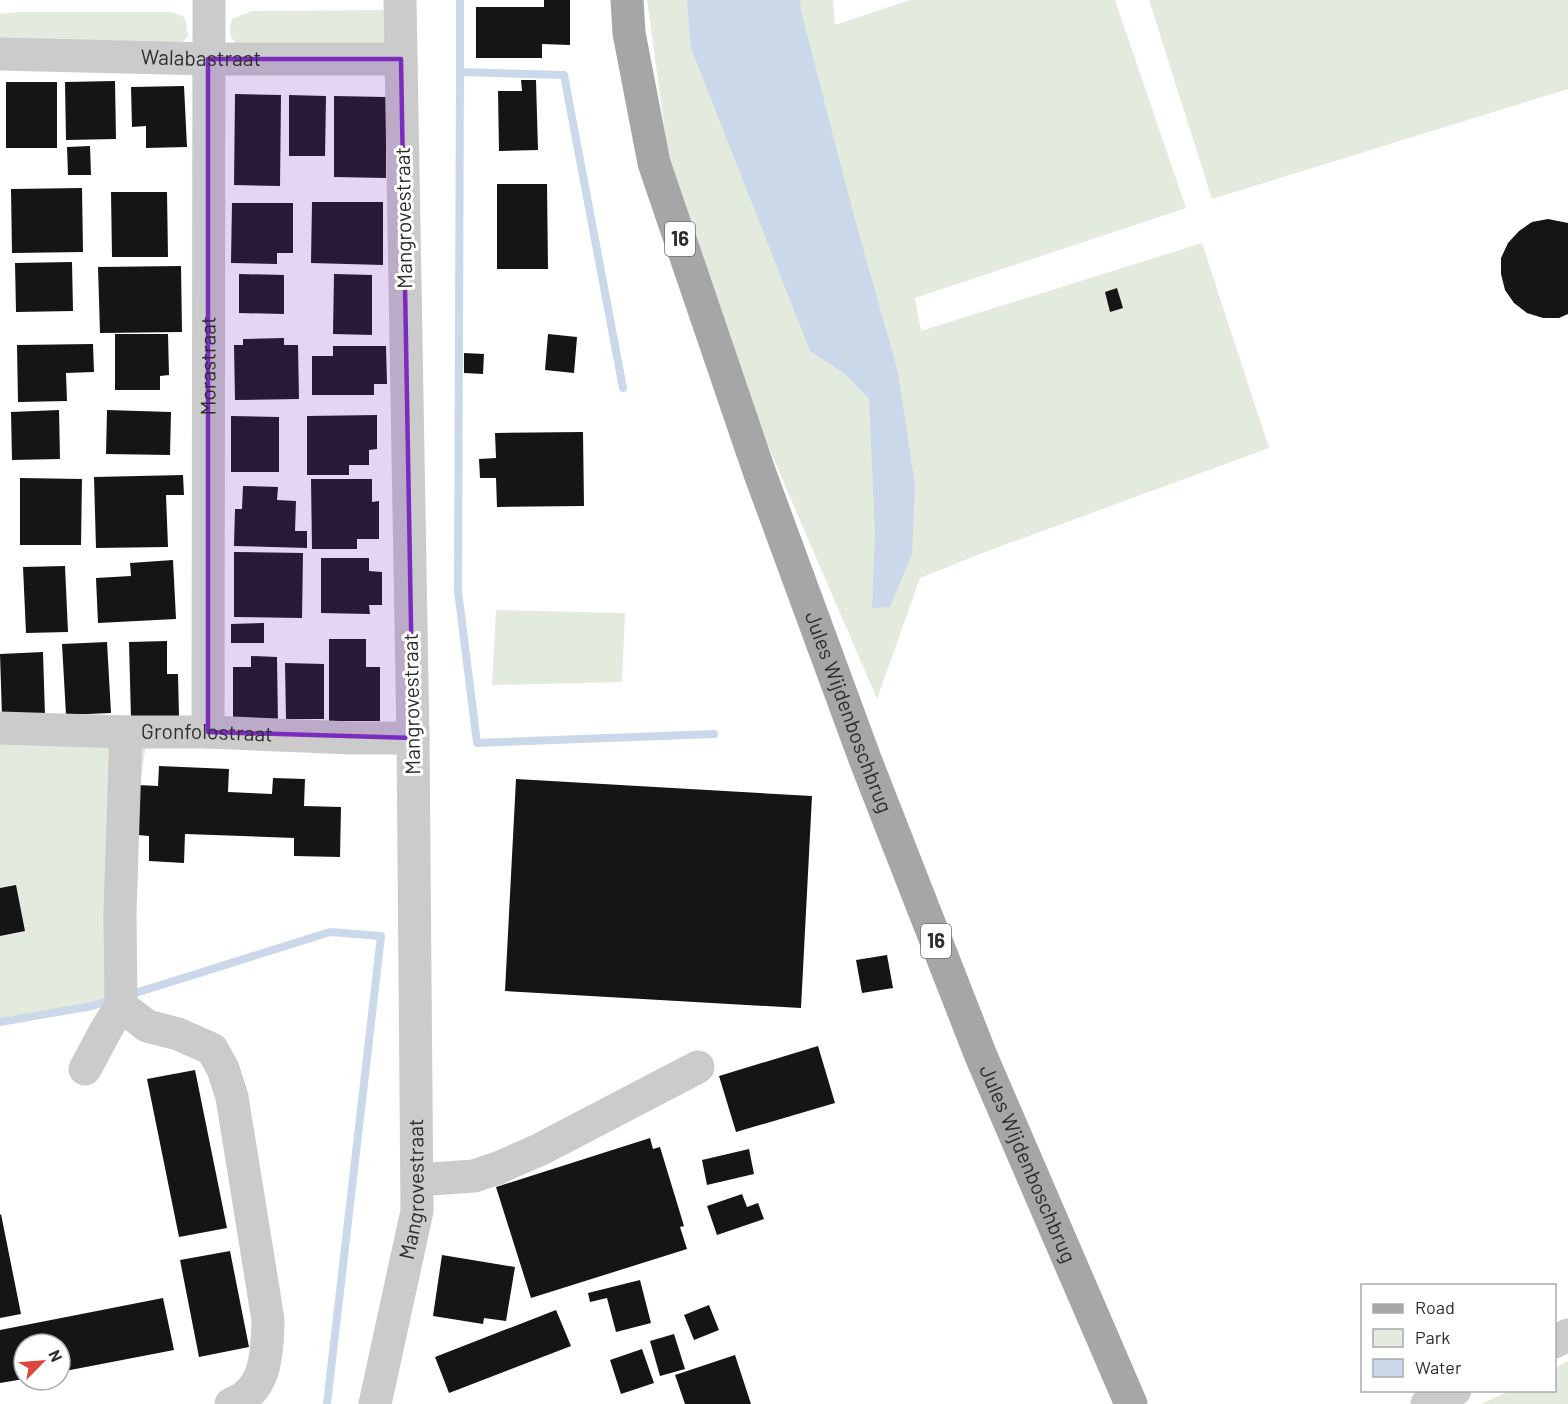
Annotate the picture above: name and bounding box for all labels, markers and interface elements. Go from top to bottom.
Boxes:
street label: Walabastraat [141,43,261,70]
street label: Mangrovestraat [389,147,416,289]
road number: 16 [665,222,695,256]
street label: Morastraat [194,316,220,416]
street label: Jules Wijdenboschbrug [801,607,899,816]
street label: Mangrovestraat [397,633,424,775]
street label: Gronfolostraat [141,718,273,746]
road number: 16 [921,924,951,958]
street label: Jules Wijdenboschbrug [975,1060,1083,1266]
street label: Mangrovestraat [393,1118,428,1262]
legend [1361,1284,1556,1392]
text: Road [1415,1296,1455,1318]
text: Park [1415,1326,1450,1348]
north arrow [12,1332,72,1392]
text: N [45,1347,67,1364]
text: Water [1415,1356,1462,1378]

